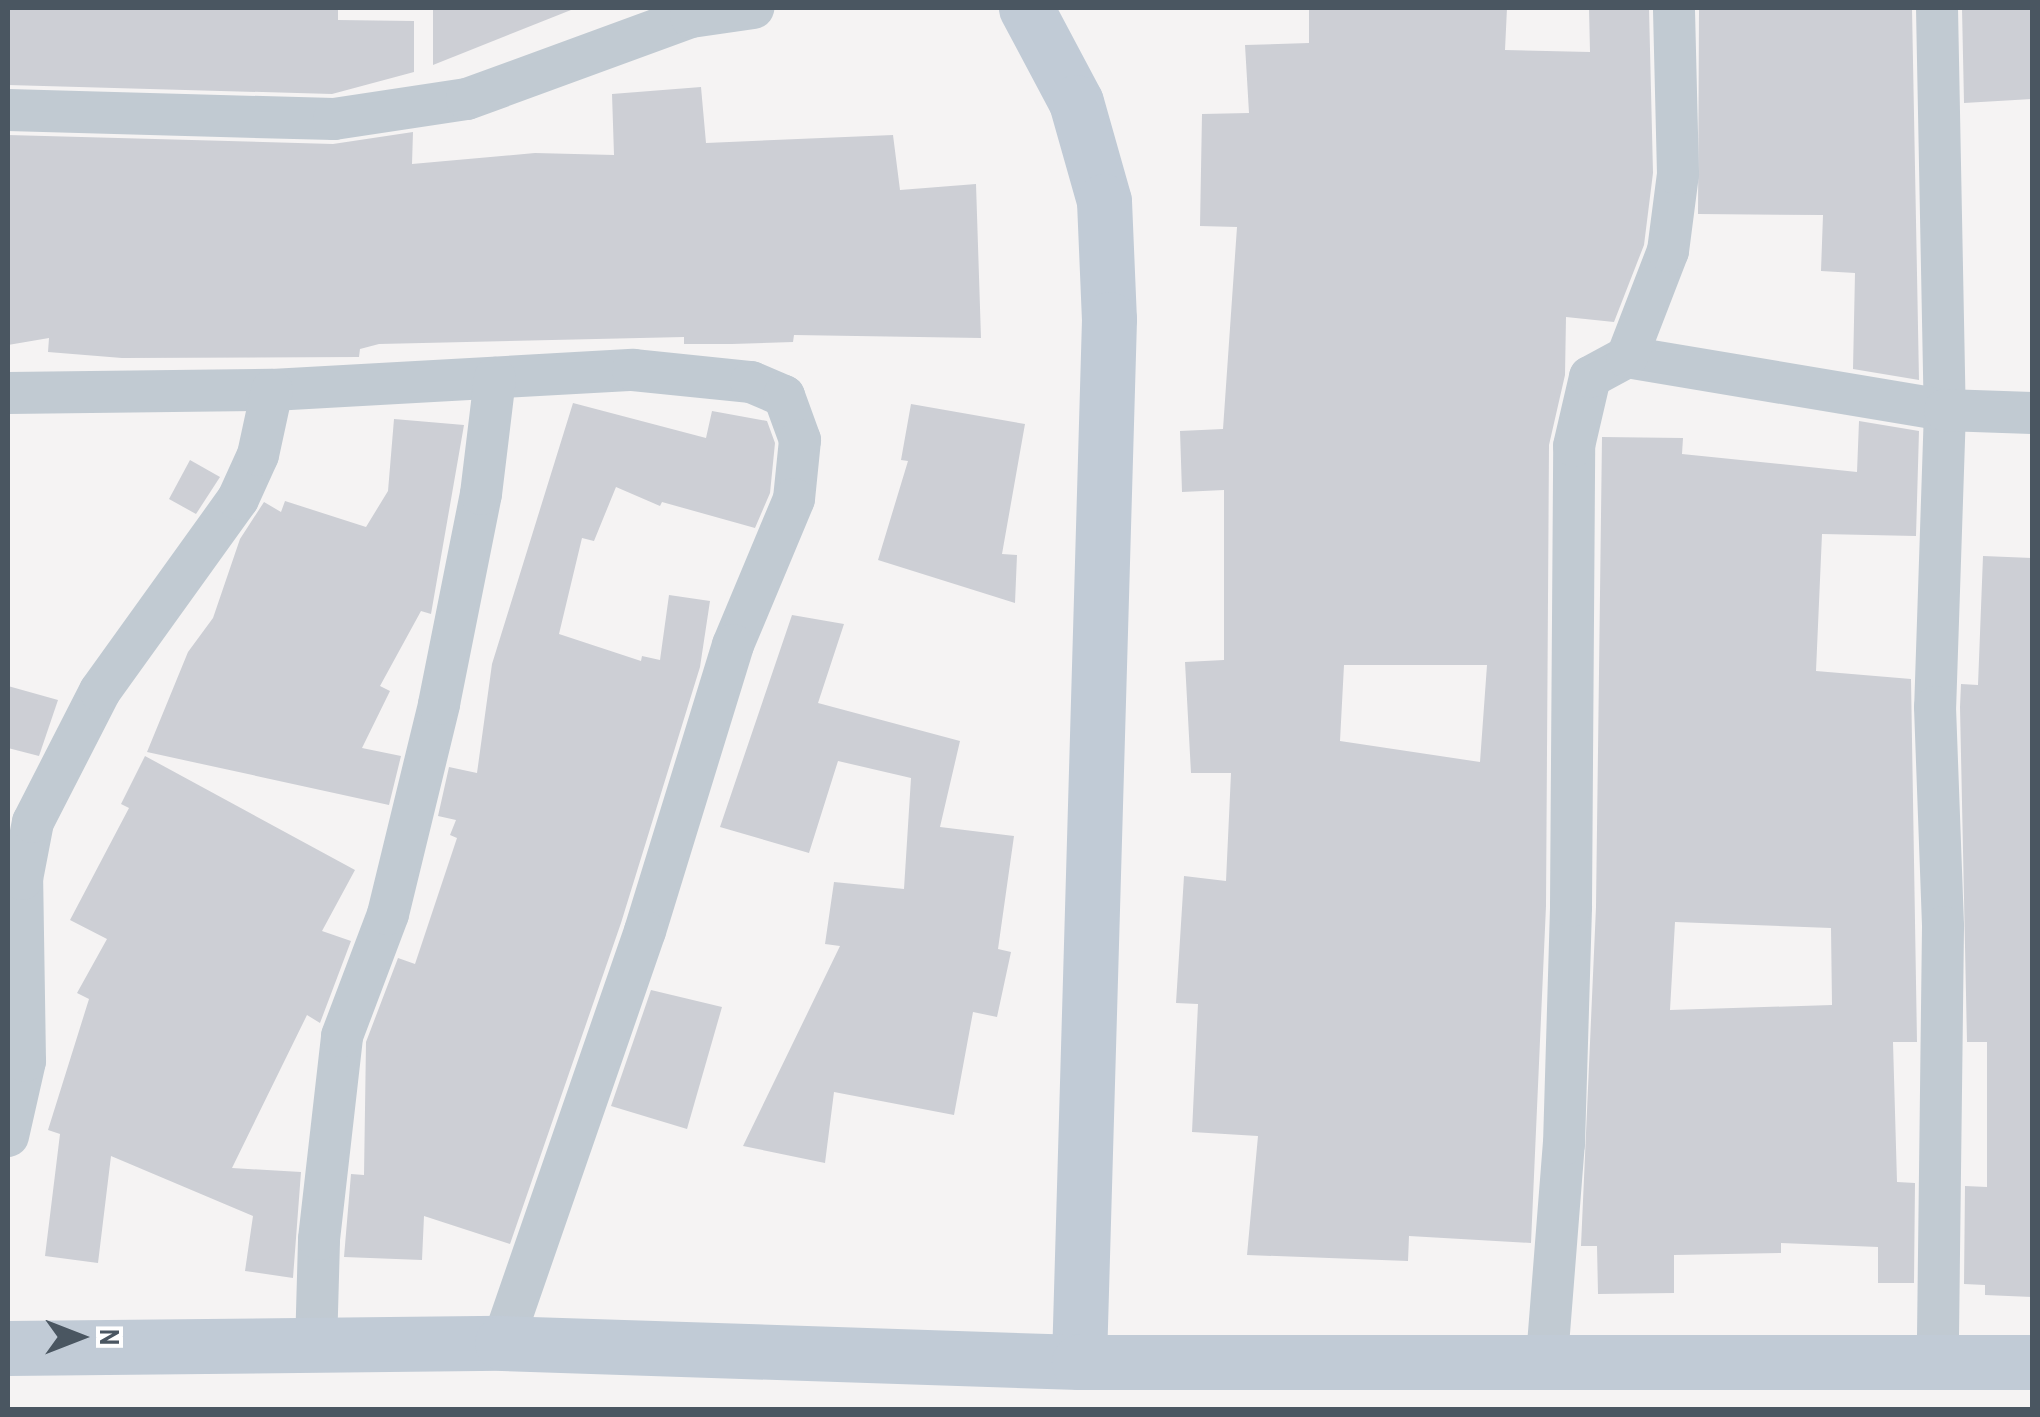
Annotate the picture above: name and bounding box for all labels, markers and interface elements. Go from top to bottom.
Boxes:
north arrow [30,1287,130,1387]
text: N [91,1329,129,1345]

